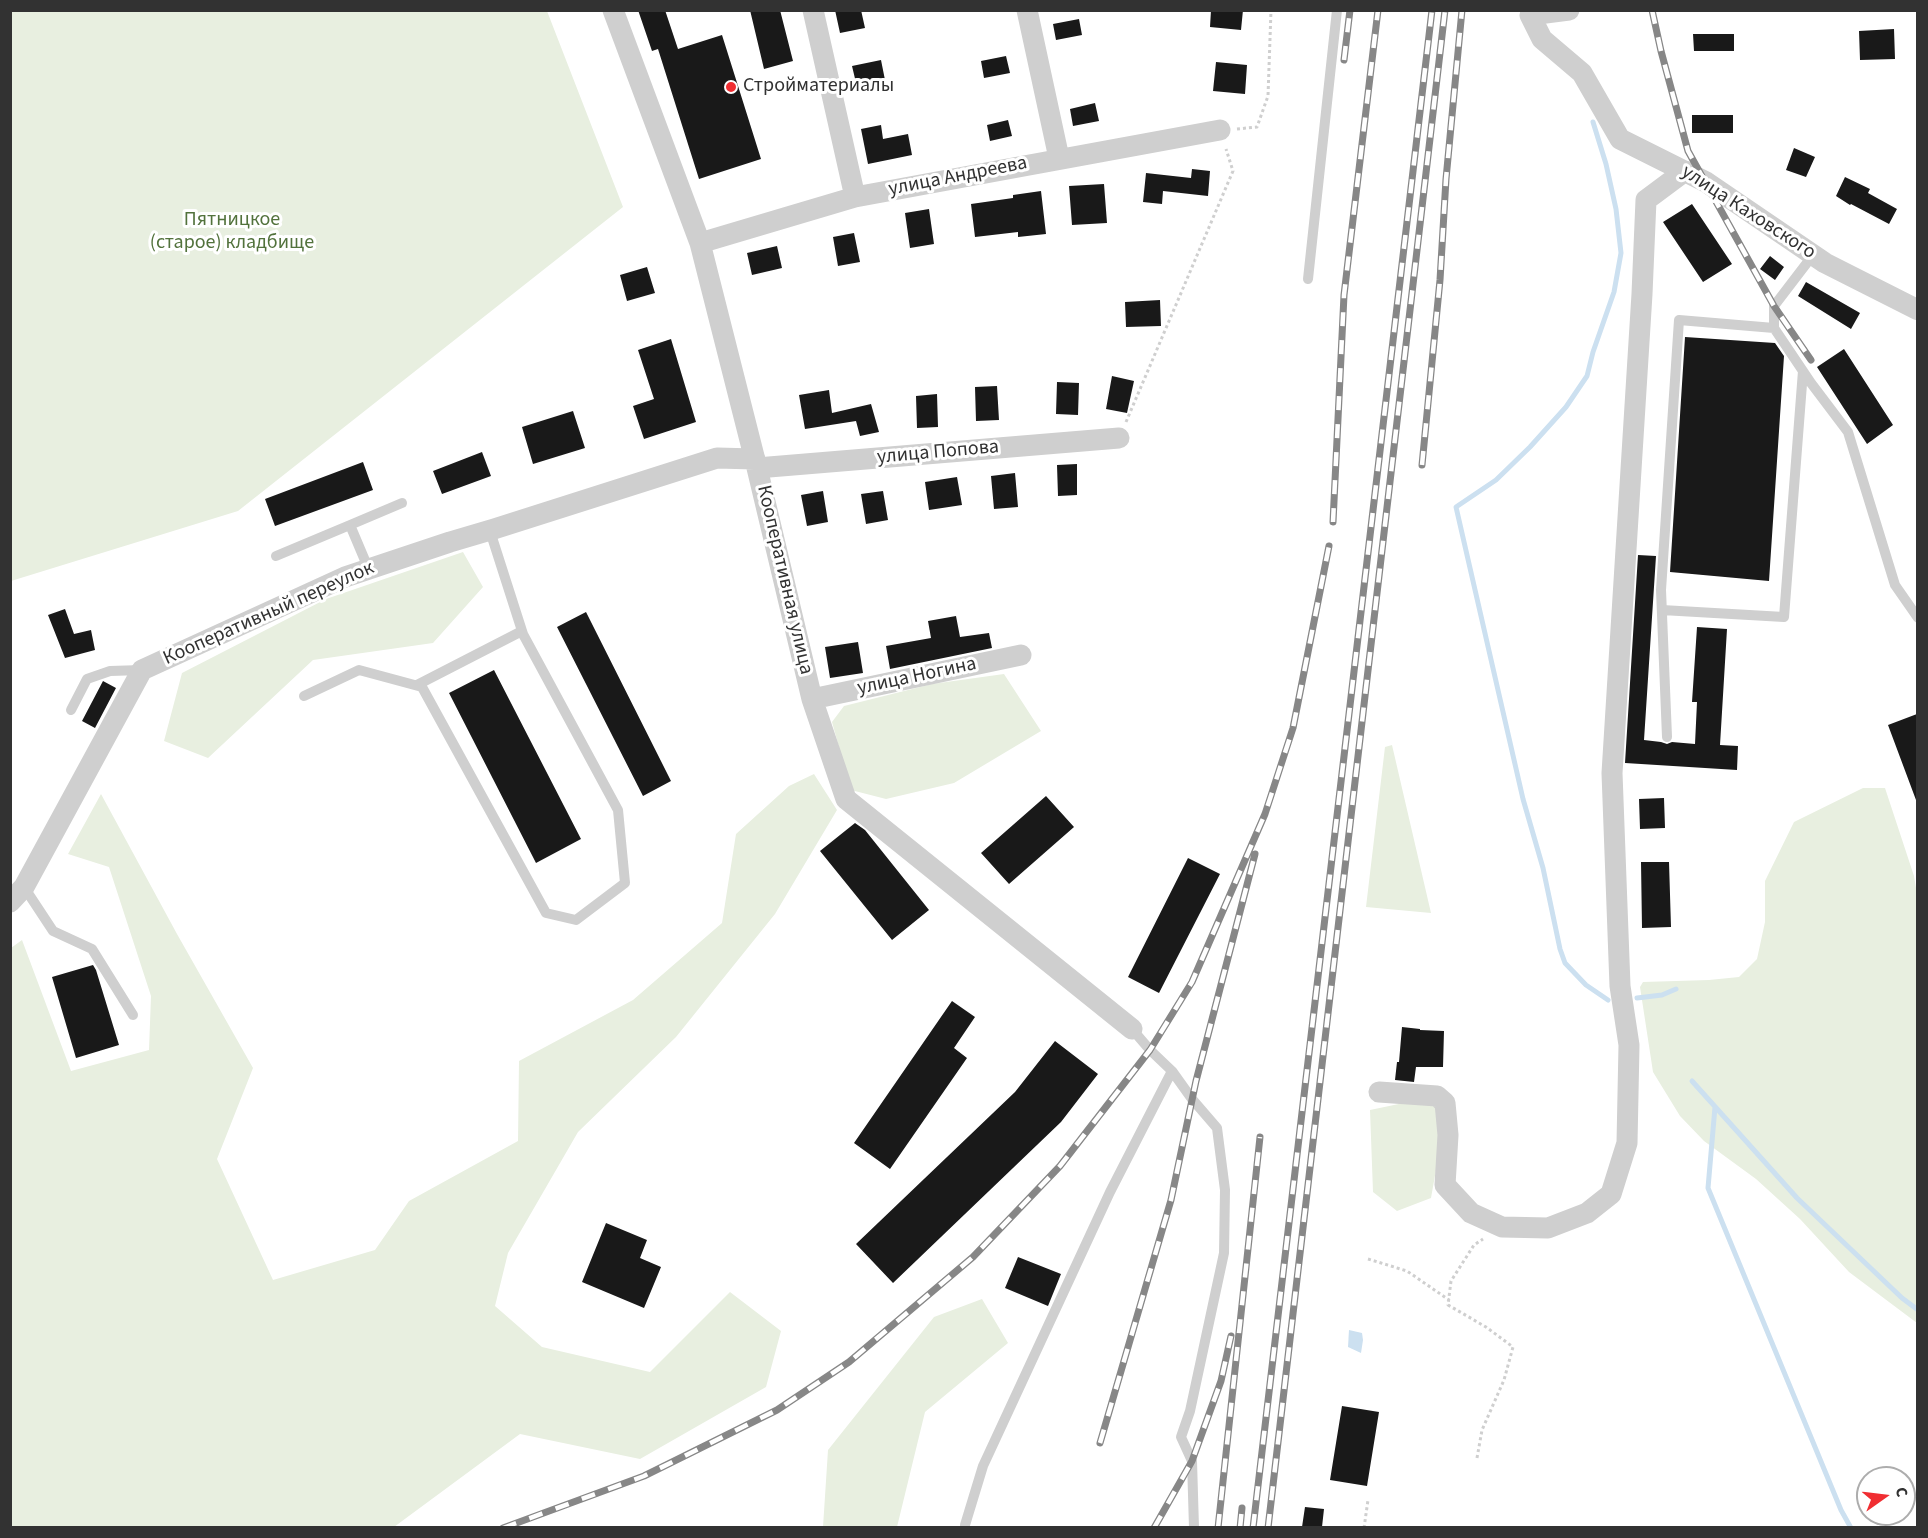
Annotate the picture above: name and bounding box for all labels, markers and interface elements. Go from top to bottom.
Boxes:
place label: Стройматериалы [743,75,894,99]
marker: Стройматериалы [724,80,738,94]
street label: улица Андреева [887,152,1029,202]
street label: улица Каховского [1676,161,1820,265]
park label: Пятницкое (старое) кладбище [150,209,314,256]
street label: улица Попова [876,436,1000,470]
street label: Кооперативная улица [751,483,817,677]
street label: Кооперативный переулок [160,557,378,671]
street label: улица Ногина [855,653,979,701]
north arrow [1856,1466,1916,1526]
text: С [1890,1485,1913,1499]

